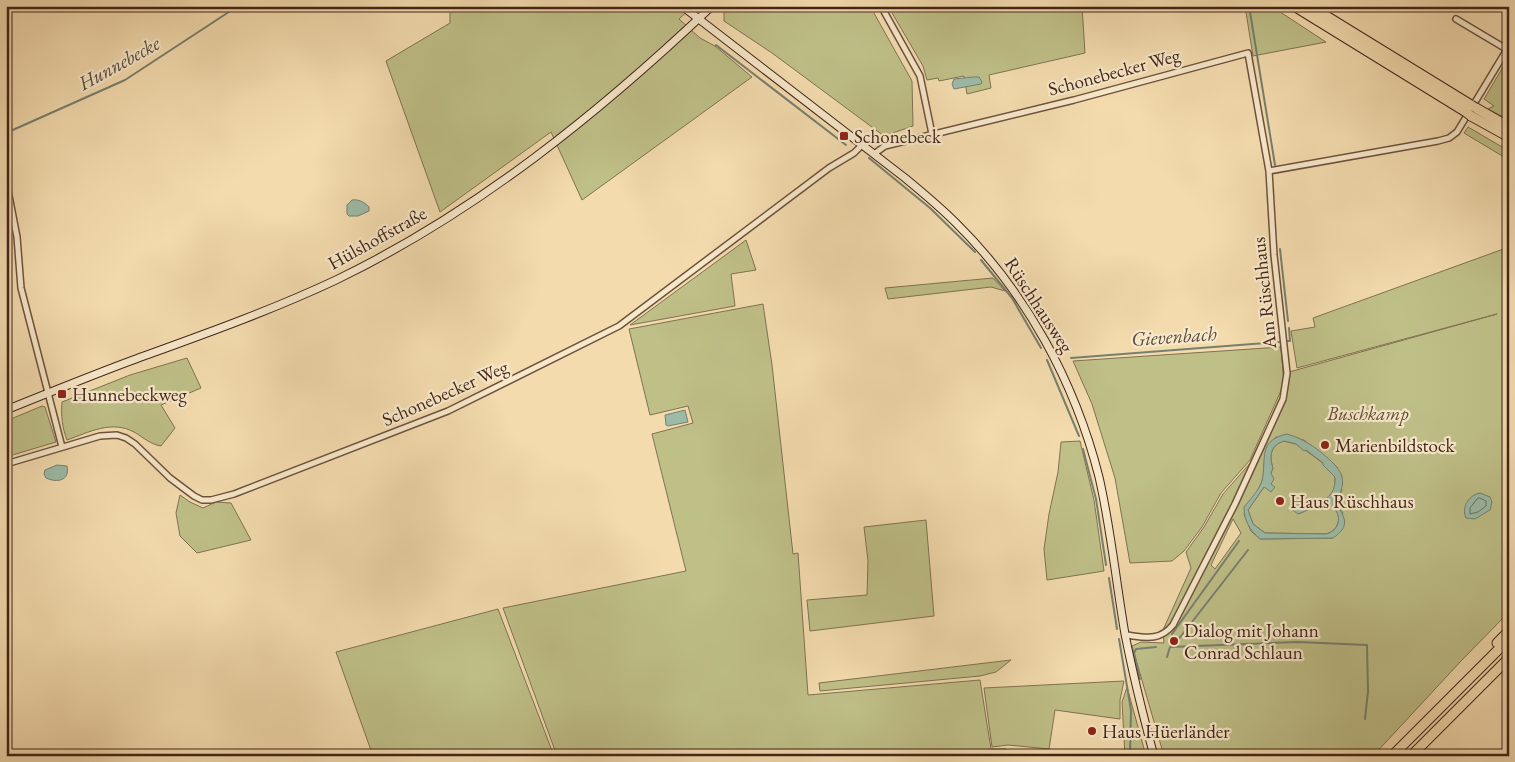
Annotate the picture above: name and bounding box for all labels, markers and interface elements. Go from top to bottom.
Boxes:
water label: Hunnebecke [73,30,165,97]
street label: Schonebecker Weg [1045,42,1183,102]
place label: Schonebeck [854,124,942,149]
marker: Schonebeck [838,130,850,142]
street label: Hülshoffstraße [323,201,431,275]
street label: Am Rüschhaus [1246,236,1282,351]
street label: Rüschhausweg [999,253,1080,358]
water label: Gievenbach [1130,320,1218,352]
street label: Schonebecker Weg [378,354,513,432]
place label: Hunnebeckweg [72,382,187,407]
marker: Hunnebeckweg [56,388,68,400]
park label: Buschkamp [1326,401,1409,426]
place label: Marienbildstock [1335,433,1456,458]
marker: Marienbildstock [1319,439,1331,451]
place label: Haus Rüschhaus [1290,489,1414,514]
marker: Haus Rüschhaus [1274,495,1286,507]
place label: Dialog mit Johann Conrad Schlaun [1184,618,1319,665]
marker: Dialog mit Johann Conrad Schlaun [1168,635,1180,647]
place label: Haus Hüerländer [1102,719,1230,744]
marker: Haus Hüerländer [1086,725,1098,737]

